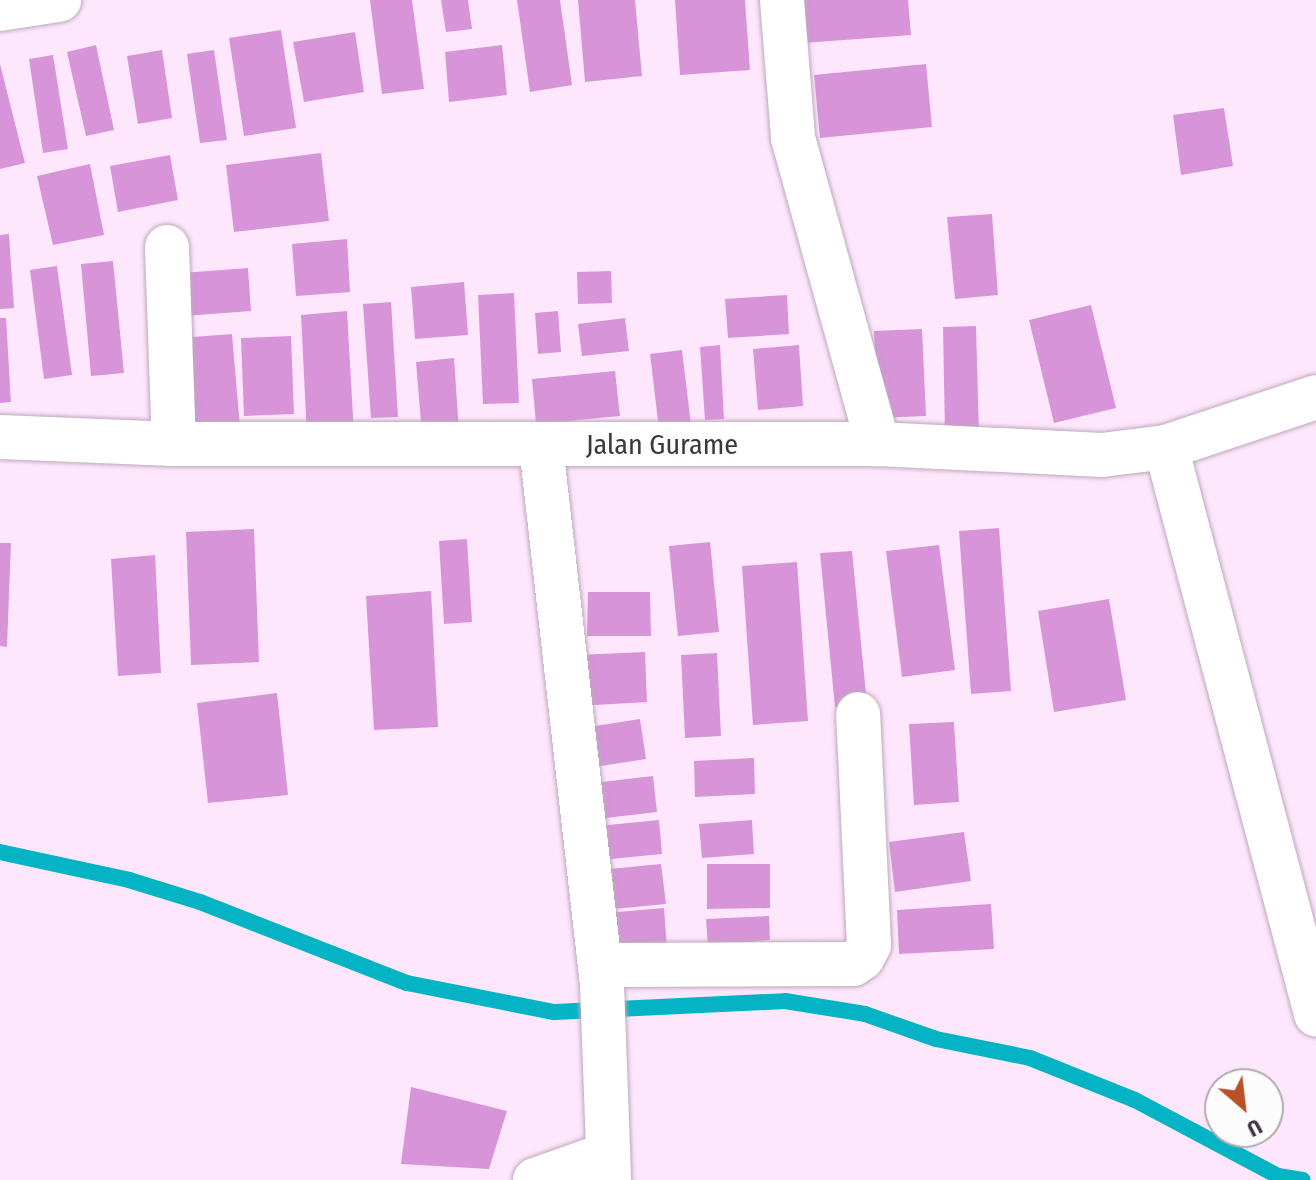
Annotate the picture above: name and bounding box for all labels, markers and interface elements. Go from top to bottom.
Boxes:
street label: Jalan Gurame [586,428,738,462]
north arrow [1204,1068,1284,1148]
text: U [1243,1113,1267,1143]

